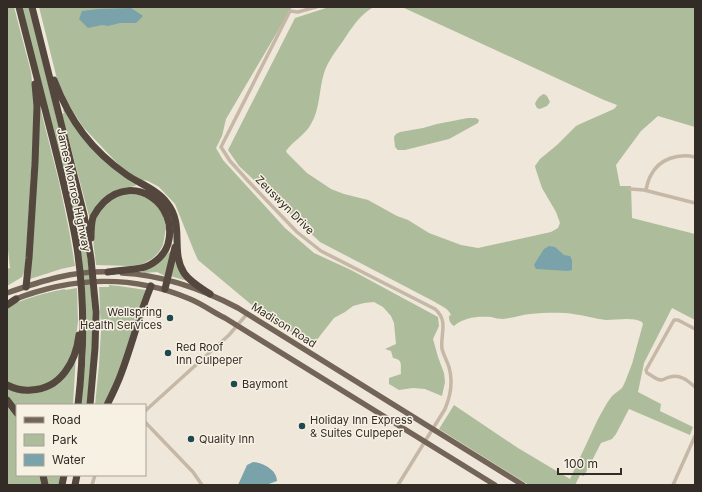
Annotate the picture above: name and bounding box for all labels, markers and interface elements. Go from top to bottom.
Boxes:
street label: James Monroe Highway [54,127,94,253]
street label: Zeuswyn Drive [253,173,317,237]
street label: Madison Road [249,299,319,351]
place label: Wellspring Health Services [80,305,162,332]
marker: Wellspring Health Services [165,313,175,323]
place label: Red Roof Inn Culpeper [176,340,243,367]
marker: Red Roof Inn Culpeper [163,348,173,358]
place label: Baymont [242,377,288,391]
marker: Baymont [229,379,239,389]
legend [16,404,146,476]
text: Road [52,412,81,427]
place label: Holiday Inn Express & Suites Culpeper [310,413,413,440]
marker: Holiday Inn Express & Suites Culpeper [297,421,307,431]
text: Park [52,432,78,447]
place label: Quality Inn [199,432,254,446]
marker: Quality Inn [186,434,196,444]
scale bar [558,450,621,476]
text: Water [52,452,86,467]
text: 100 m [564,456,598,471]

